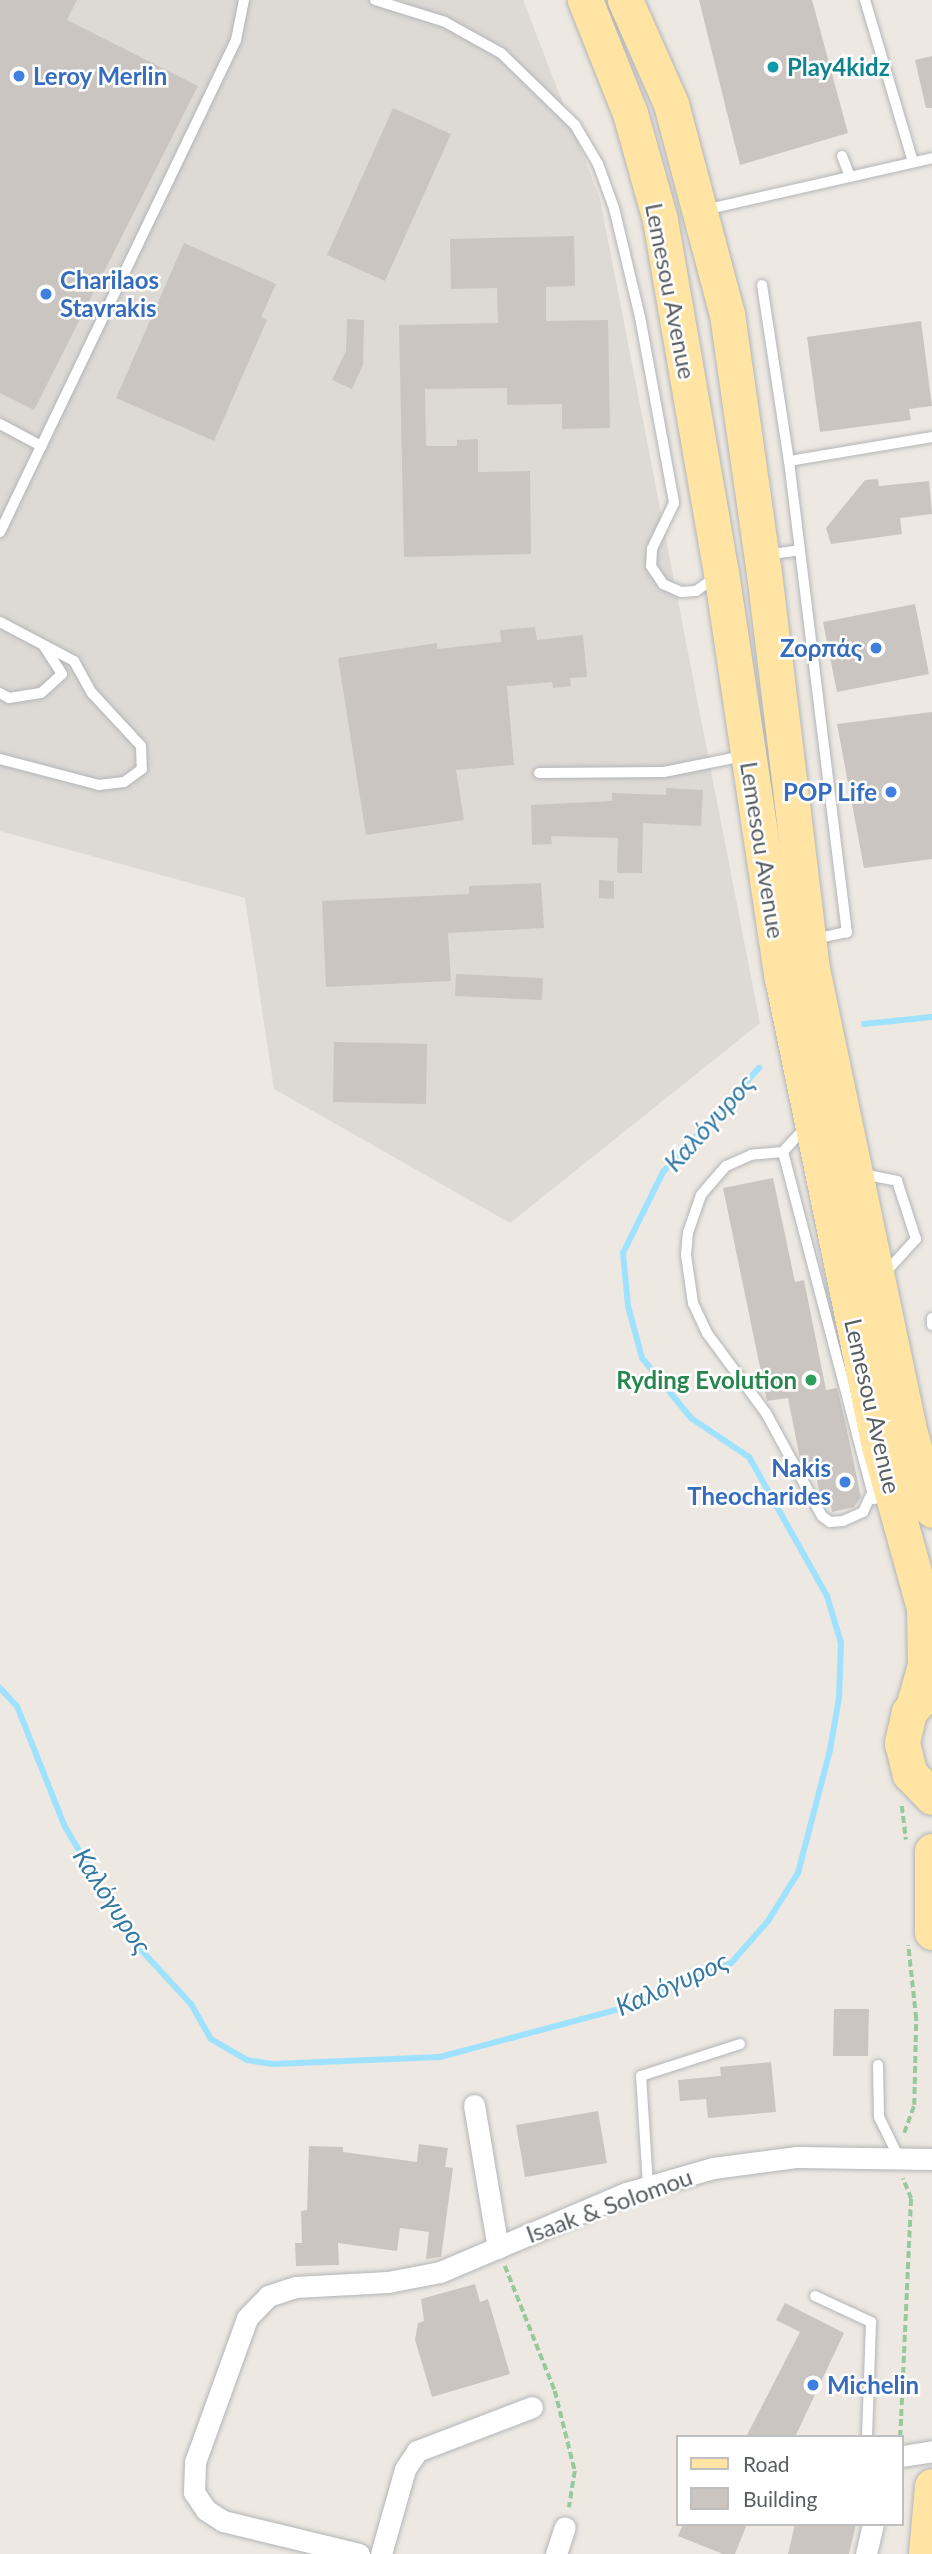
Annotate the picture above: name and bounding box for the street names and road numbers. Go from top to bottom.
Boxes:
street label: Lemesou Avenue [640,200,702,382]
street label: Lemesou Avenue [735,759,791,941]
street label: Lemesou Avenue [839,1315,907,1497]
street label: Isaak & Solomou [522,2162,696,2248]

